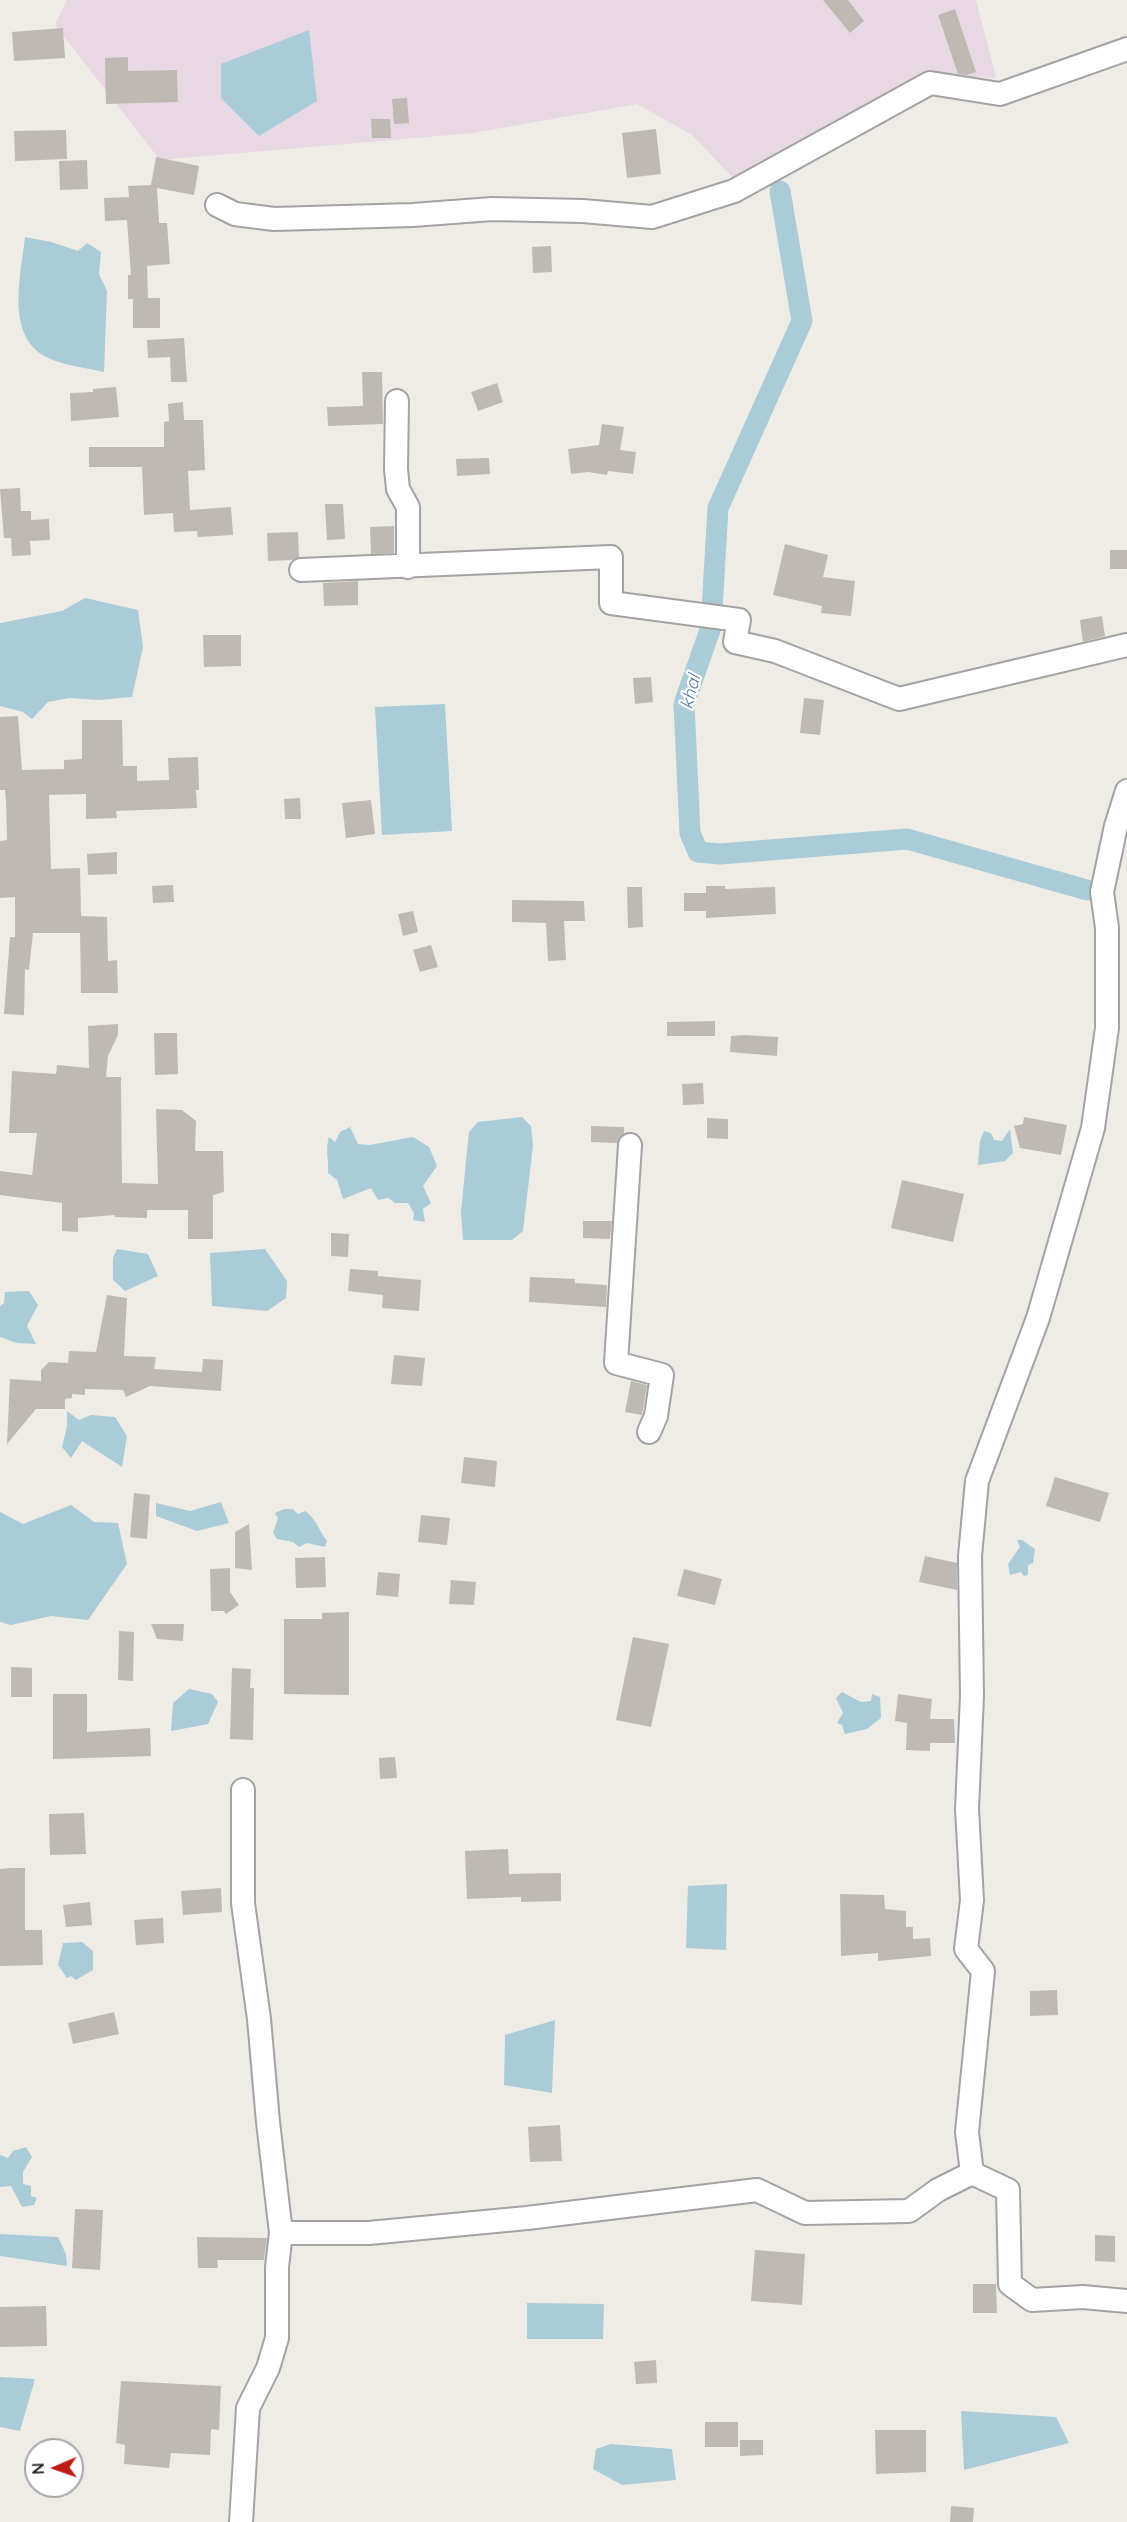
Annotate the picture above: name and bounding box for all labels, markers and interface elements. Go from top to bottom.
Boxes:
water label: khal [676,672,706,712]
north arrow [24,2438,84,2498]
text: N [28,2462,48,2475]

